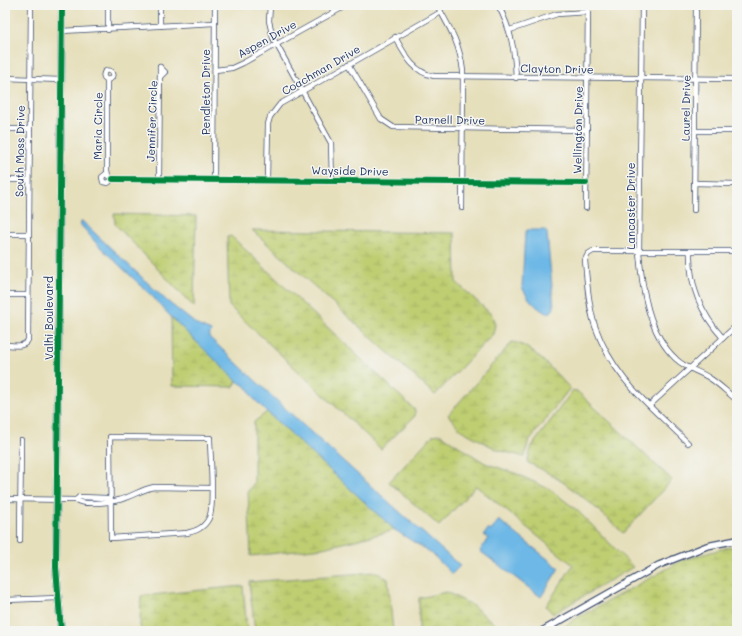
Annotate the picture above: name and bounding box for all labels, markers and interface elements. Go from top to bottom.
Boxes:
street label: Aspen Drive [235,16,299,61]
street label: Coachman Drive [279,41,363,98]
street label: Pendleton Drive [198,49,213,135]
street label: Clayton Drive [520,60,594,77]
street label: Laurel Drive [677,75,694,141]
street label: Jennifer Circle [143,80,160,162]
street label: Wellington Drive [569,86,586,174]
street label: Maria Circle [89,92,106,160]
street label: South Moss Drive [11,105,28,197]
street label: Parnell Drive [415,111,485,128]
street label: Wayside Drive [311,162,389,179]
street label: Lancaster Drive [623,162,638,250]
street label: Valhi Boulevard [41,276,56,360]

